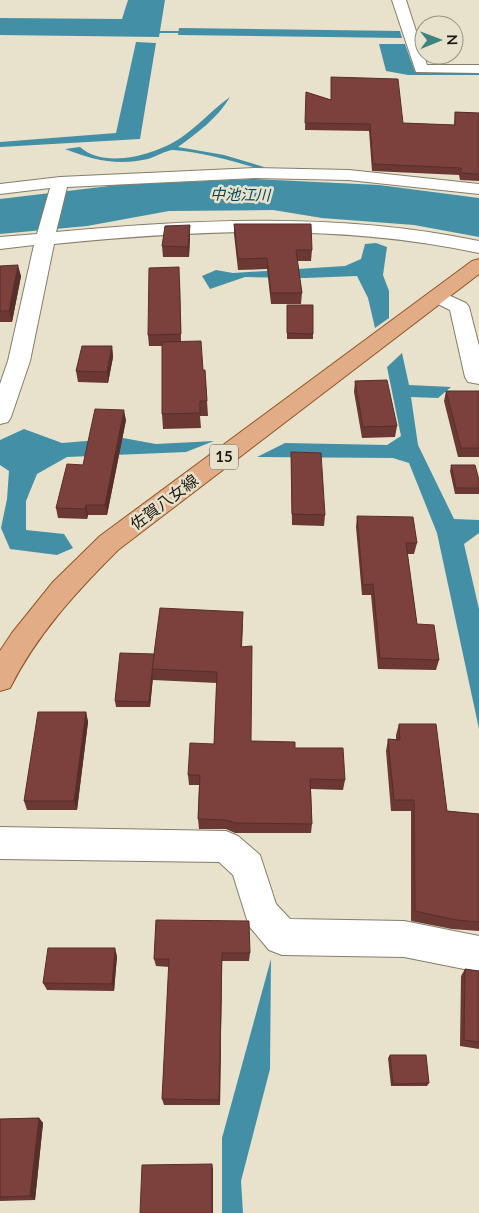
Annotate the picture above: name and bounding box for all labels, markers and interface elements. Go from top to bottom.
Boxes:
north arrow [414,15,464,65]
text: N [444,34,461,45]
water label: 中池江川 [210,184,272,204]
road number: 15 [210,444,238,470]
street label: 佐賀八女線 [126,470,201,533]

